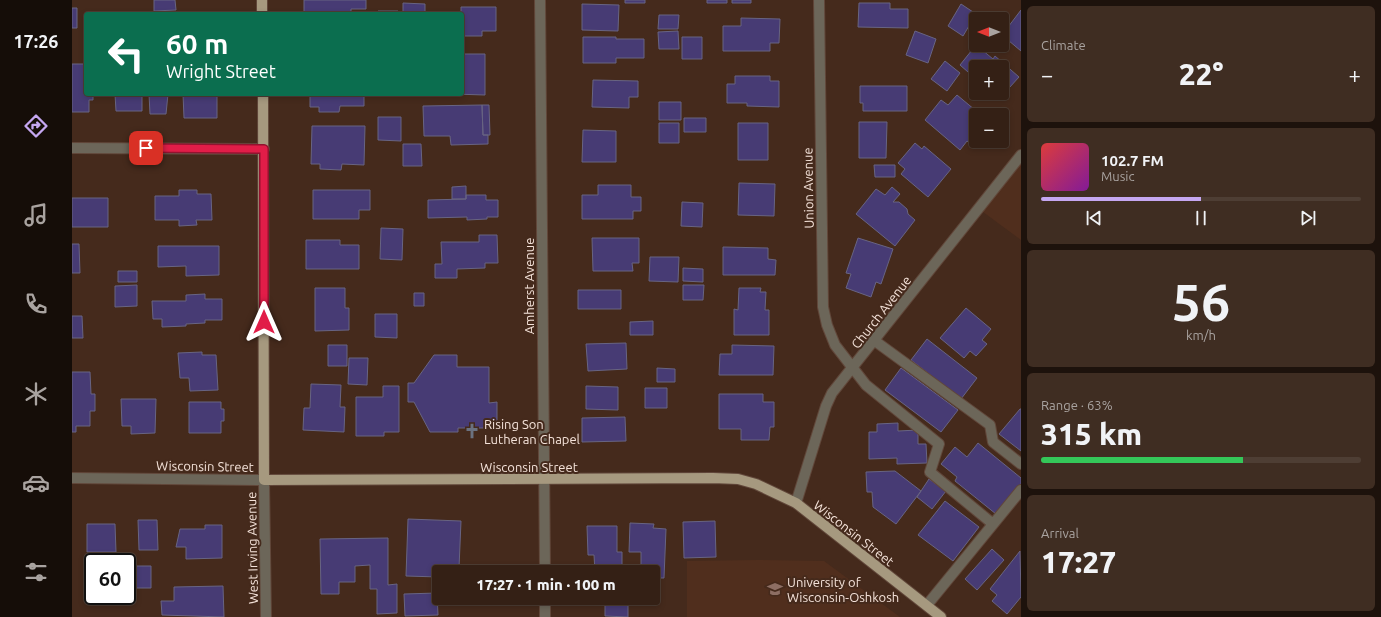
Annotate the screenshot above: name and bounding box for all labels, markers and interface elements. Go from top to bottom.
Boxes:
north arrow [969,12,1009,52]
map controls [969,12,1009,148]
icon: left [100,28,152,80]
text: 60 m [166,28,228,59]
text: 17:26 [13,31,59,51]
text: Climate [1041,38,1086,52]
text: 22° [1179,57,1223,91]
button: + [969,60,1009,100]
text: Wright Street [166,61,276,81]
text: − [1041,62,1053,87]
text: + [1349,62,1361,87]
button: − [969,108,1009,148]
icon: directions [22,112,50,140]
pin [129,131,163,165]
icon: arrive [135,137,157,159]
street label: Union Avenue [800,147,816,229]
text: 102.7 FM [1101,152,1164,169]
text: Music [1101,169,1135,183]
icon: music [22,201,50,229]
icon: previous [1083,207,1105,229]
icon: pause [1190,207,1212,229]
icon: next [1297,207,1319,229]
street label: Amherst Avenue [522,238,536,334]
street label: Church Avenue [848,273,914,351]
text: 56 [1172,273,1230,331]
icon: phone [22,290,50,318]
position arrow [243,301,285,343]
text: km/h [1186,328,1216,342]
icon: climate [22,380,50,408]
text: Range · 63% [1041,398,1113,412]
place label: Rising Son Lutheran Chapel [484,417,581,446]
text: 315 km [1041,417,1142,451]
church icon: Rising Son Lutheran Chapel [463,422,481,440]
street label: Wisconsin Street [156,458,254,474]
street label: Wisconsin Street [480,460,578,474]
icon: car [22,469,50,497]
street label: West Irving Avenue [244,492,260,604]
street label: Wisconsin Street [811,497,897,569]
text: Arrival [1041,526,1079,540]
text: 17:27 [1041,545,1116,579]
speed limit sign: 60 [84,553,136,605]
icon: filters [22,558,50,586]
place label: University of Wisconsin-Oshkosh [787,575,899,604]
text: 17:27 · 1 min · 100 m [476,576,616,593]
school or university icon: University of Wisconsin-Oshkosh [766,580,784,598]

